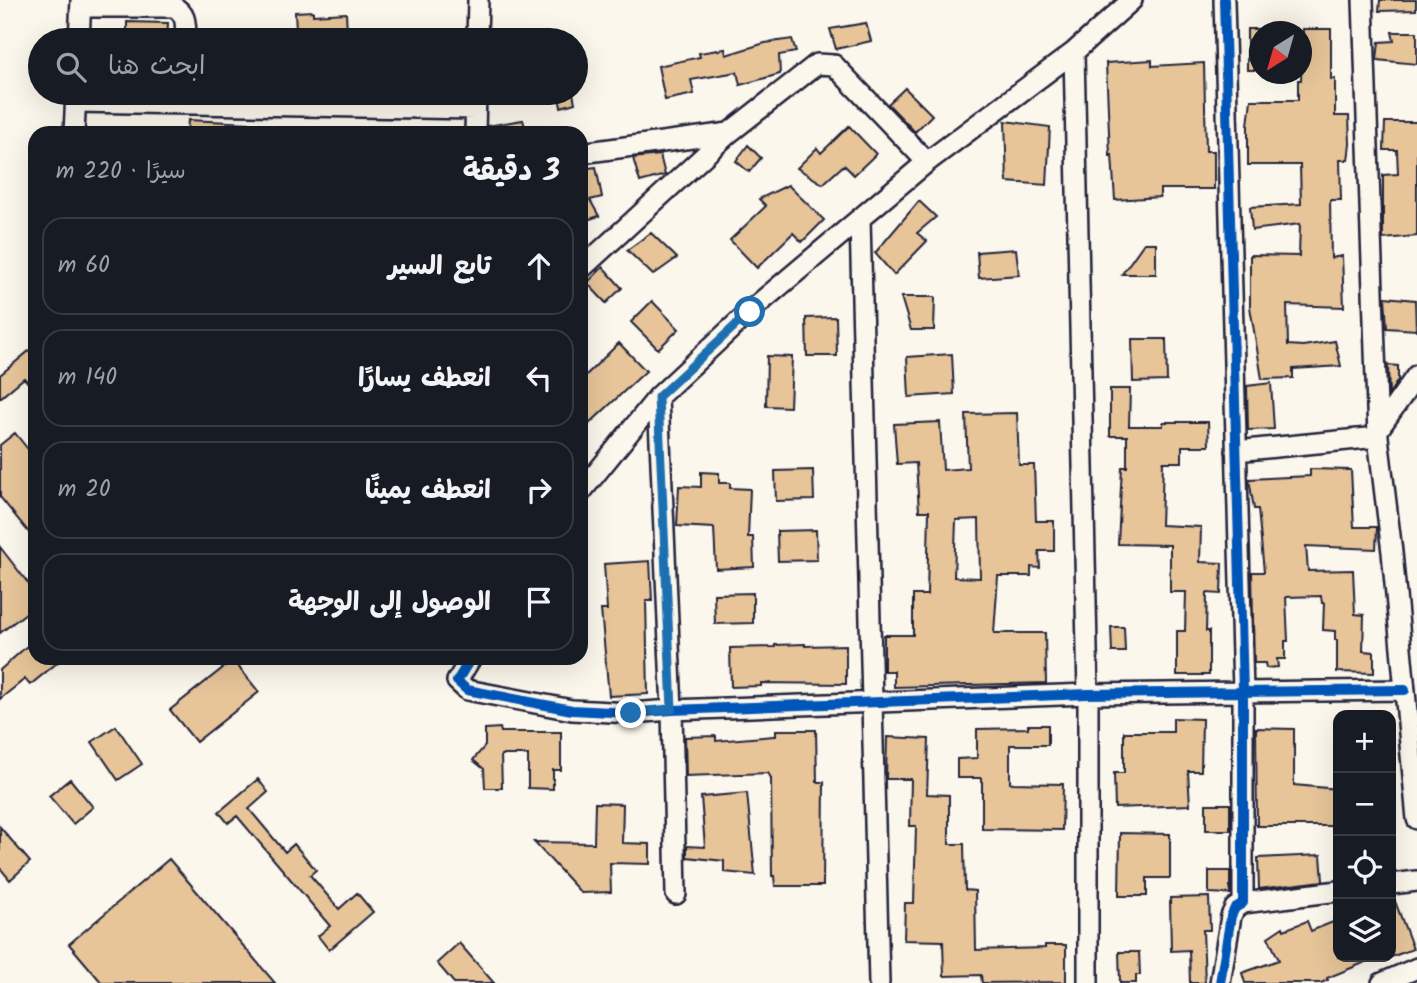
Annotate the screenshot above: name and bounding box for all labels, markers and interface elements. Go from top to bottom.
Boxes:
north arrow [1249,21,1312,84]
search box [28,28,588,105]
text: ابحث هنا [108,46,205,88]
icon: search [52,48,90,86]
text: 3 دقيقة [463,148,560,196]
text: سيرًا · 220 m [56,154,186,190]
text: تابع السير [388,246,491,288]
icon: ahead [520,247,558,285]
text: 60 m [58,248,110,284]
route start [734,296,765,327]
text: انعطف يسارًا [358,358,491,400]
icon: left [520,359,558,397]
text: 140 m [58,360,117,396]
text: انعطف يمينًا [365,470,491,512]
icon: right [520,471,558,509]
text: 20 m [58,472,110,508]
text: الوصول إلى الوجهة [288,582,491,624]
icon: arrive [520,583,558,621]
route end [615,697,646,728]
map controls [1333,710,1396,962]
button: + [1333,710,1396,773]
button: − [1333,773,1396,836]
button: locate [1333,836,1396,899]
button: layers [1333,899,1396,962]

